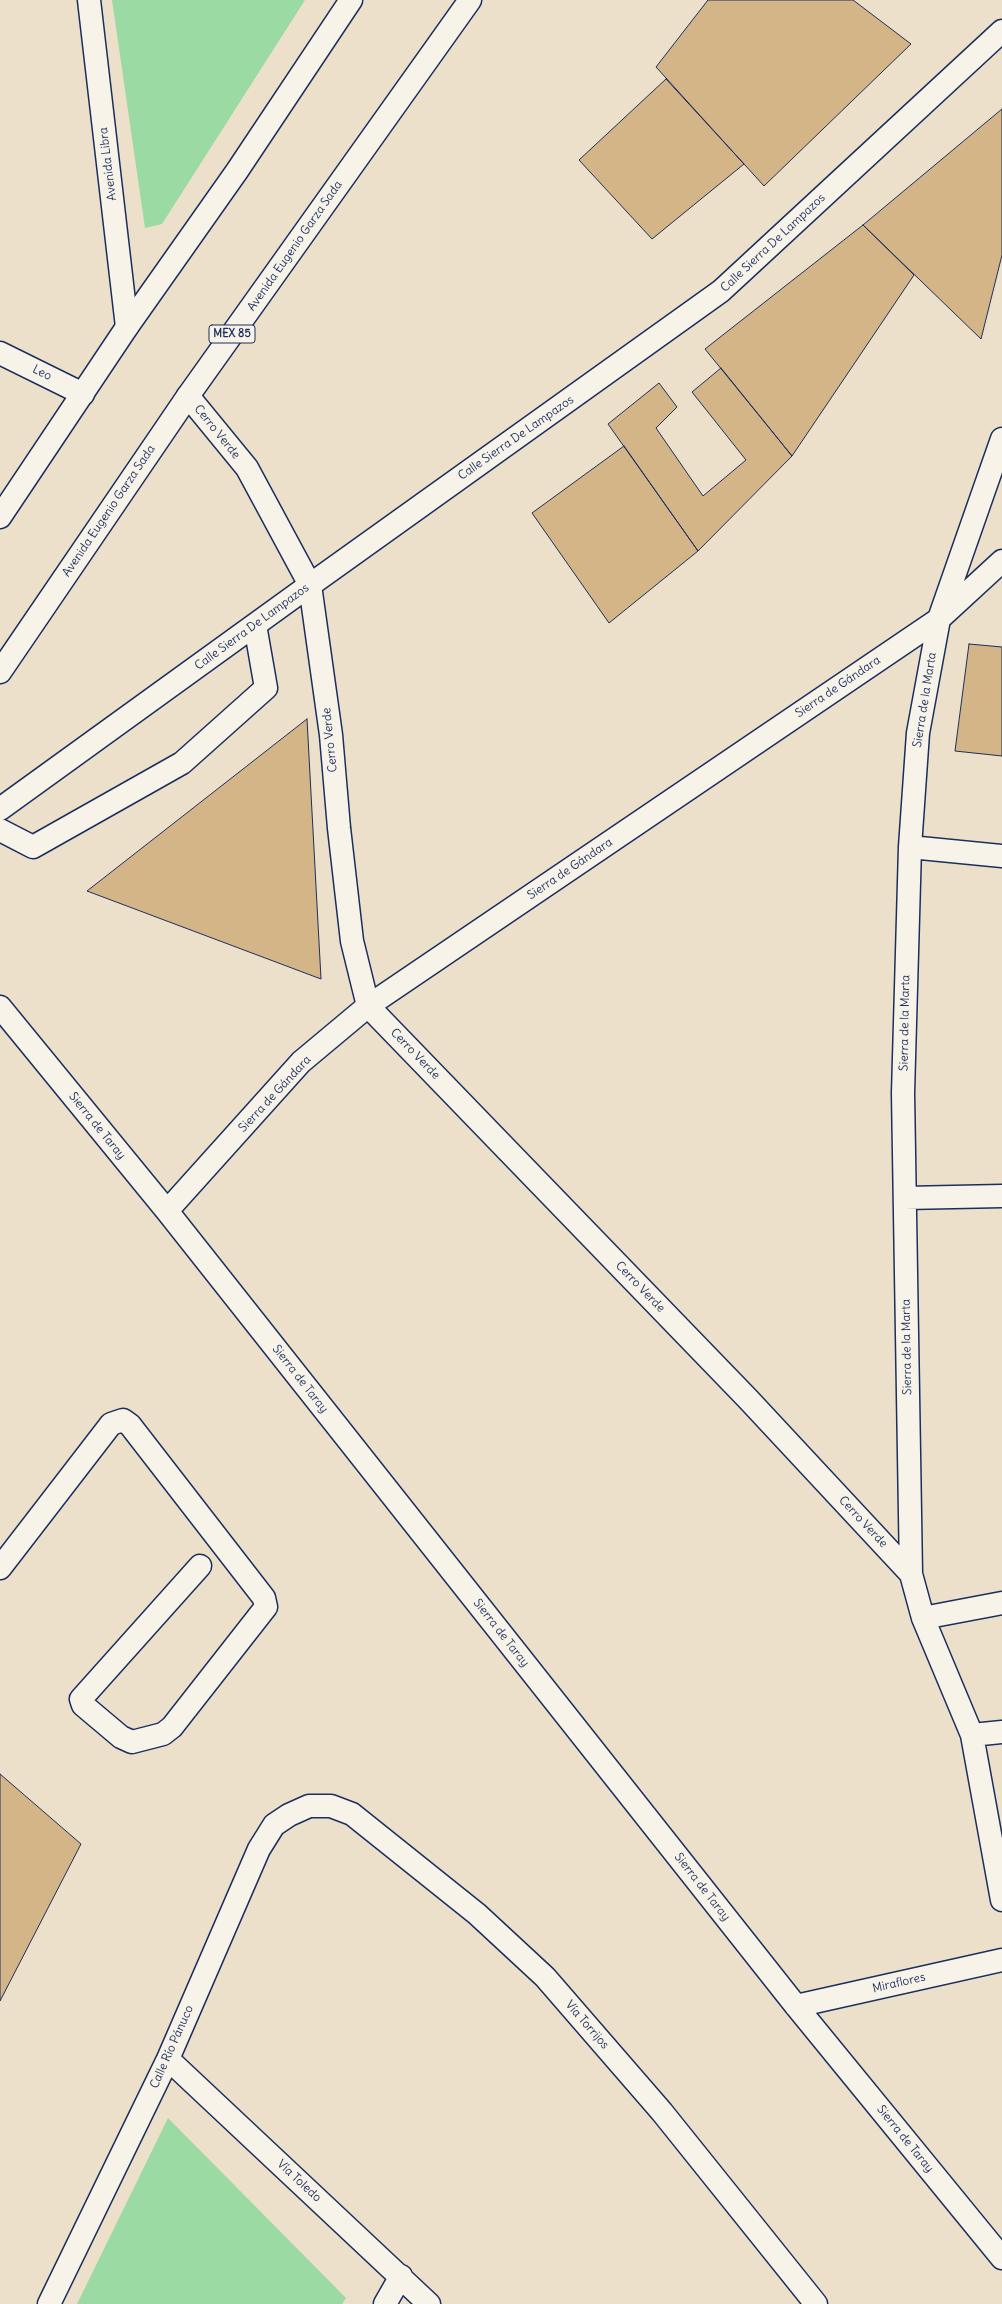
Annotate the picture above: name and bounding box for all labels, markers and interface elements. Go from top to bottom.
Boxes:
street label: Avenida Libra [96,127,120,201]
street label: Avenida Eugenio Garza Sada [244,178,346,314]
street label: Calle Sierra De Lampazos [718,191,828,295]
road number: MEX 85 [209,325,255,343]
street label: Leo [30,362,54,384]
street label: Calle Sierra De Lampazos [455,393,577,483]
street label: Cerro Verde [191,402,243,462]
street label: Avenida Eugenio Garza Sada [60,442,158,580]
street label: Calle Sierra De Lampazos [192,581,312,673]
street label: Sierra de la Marta [910,651,940,749]
street label: Sierra de Gándara [793,653,883,721]
street label: Cerro Verde [319,707,341,773]
street label: Sierra de Gándara [525,835,615,903]
street label: Sierra de la Marta [897,975,913,1071]
street label: Cerro Verde [387,1026,443,1082]
street label: Sierra de Gándara [236,1053,314,1135]
street label: Sierra de Taray [66,1090,128,1162]
street label: Cerro Verde [612,1259,668,1315]
street label: Sierra de la Marta [899,1299,915,1395]
street label: Sierra de Taray [269,1342,331,1416]
street label: Cerro Verde [836,1493,890,1551]
street label: Sierra de Taray [470,1596,532,1670]
street label: Sierra de Taray [671,1850,733,1924]
street label: Miraflores [871,1970,927,1996]
street label: Vía Torrijos [562,1998,612,2052]
street label: Calle Río Pánuco [147,2003,197,2091]
street label: Sierra de Taray [874,2103,936,2175]
street label: Vía Toledo [274,2157,324,2205]

